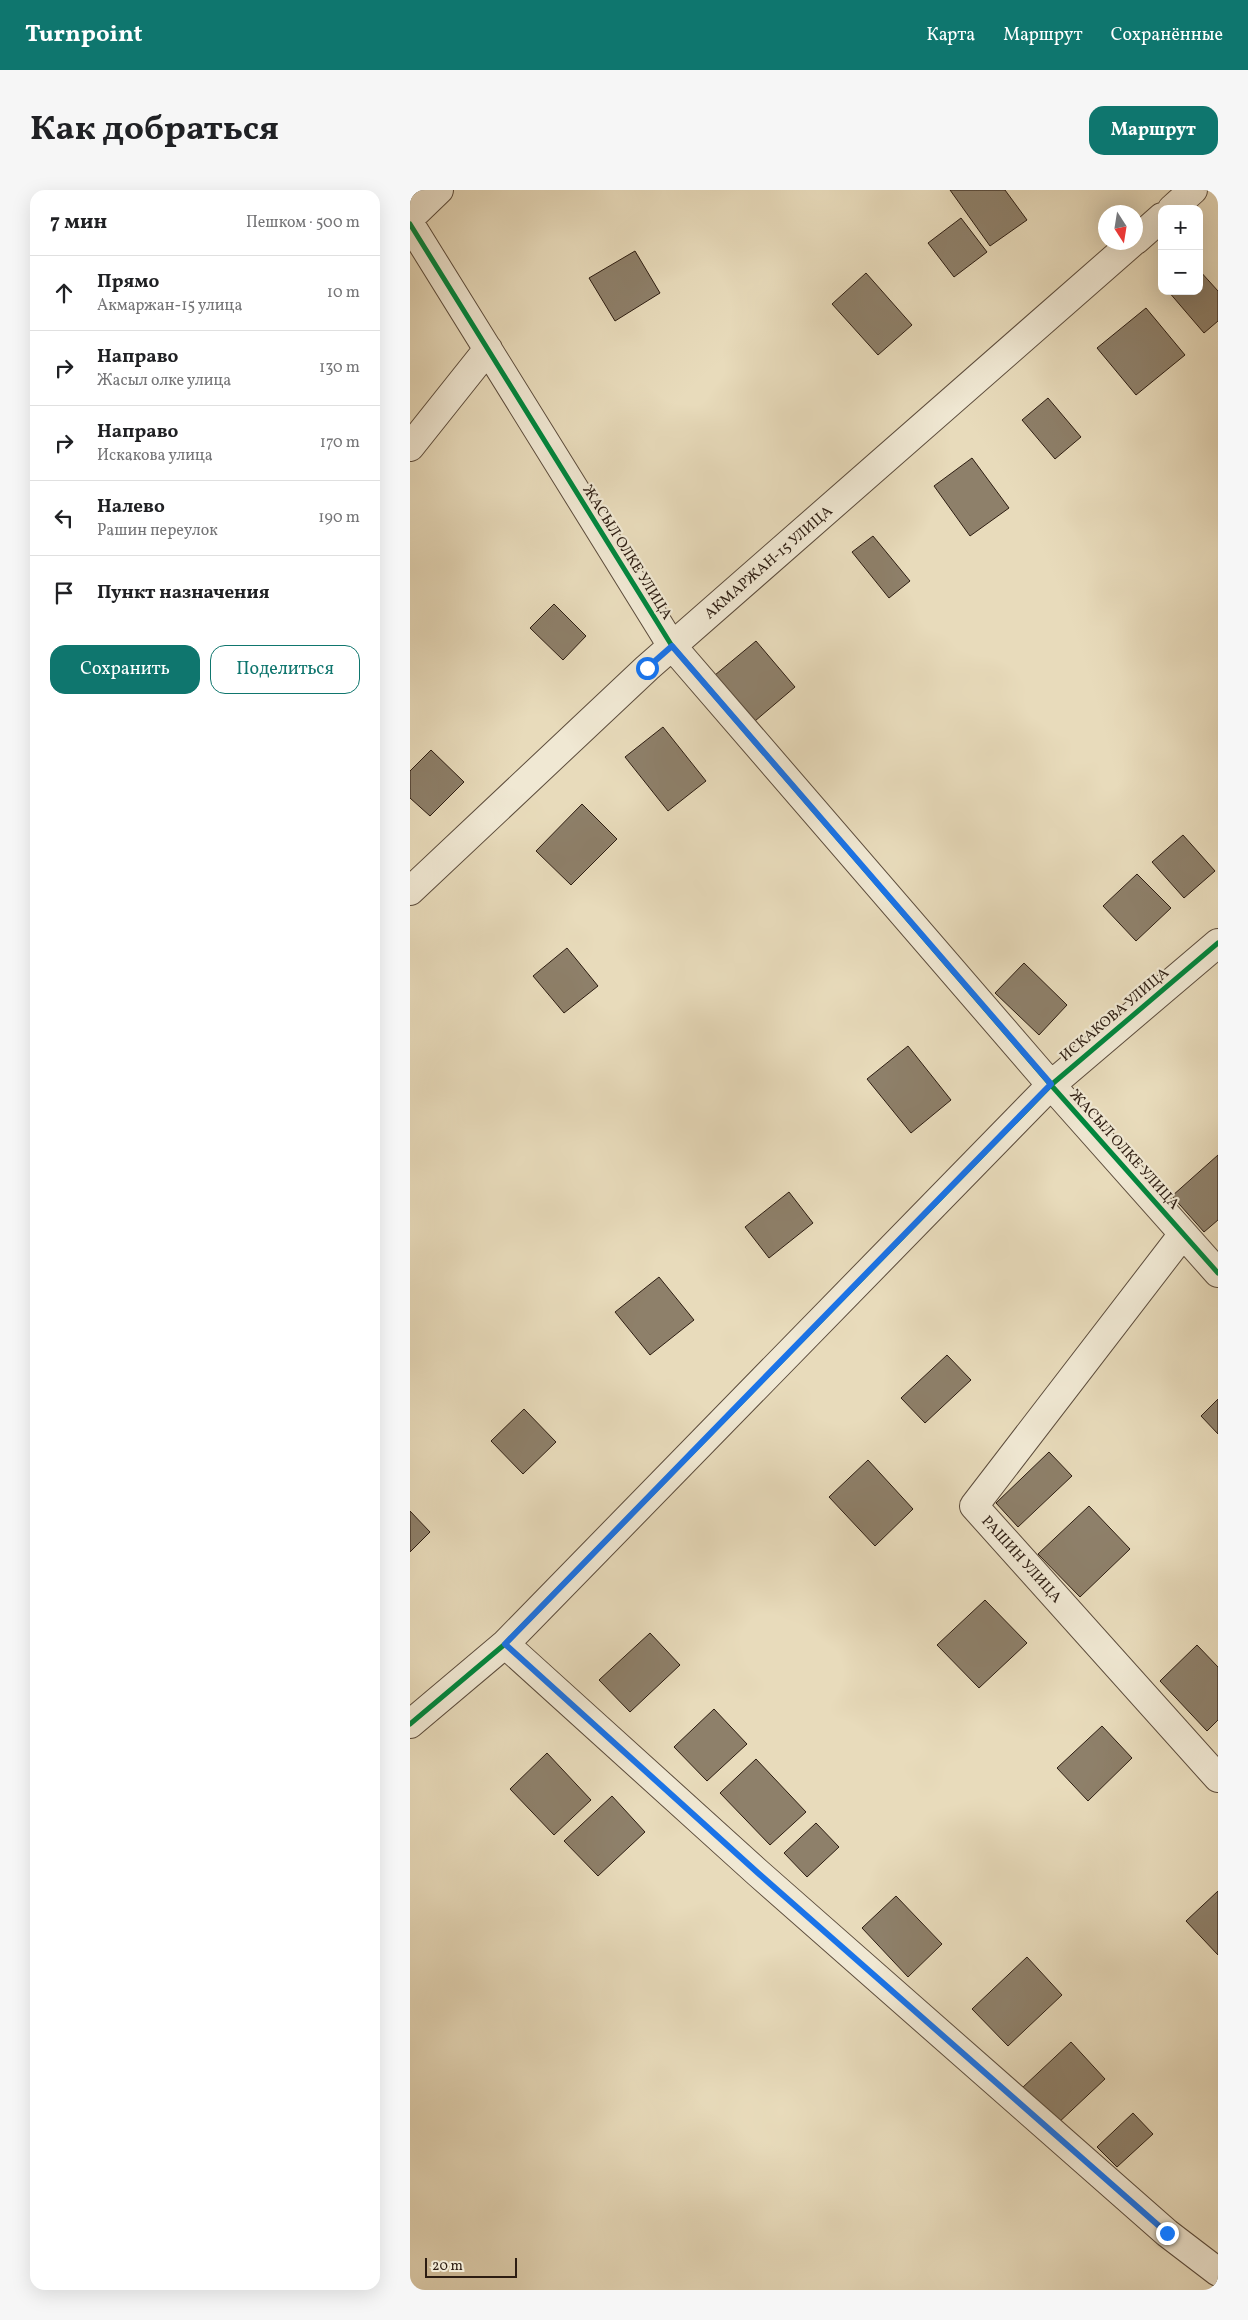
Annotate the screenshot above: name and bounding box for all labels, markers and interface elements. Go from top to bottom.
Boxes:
text: Turnpoint [25,18,143,52]
text: Карта [926,23,975,48]
text: Маршрут [1003,23,1083,48]
text: Сохранённые [1111,23,1223,48]
text: Как добраться [30,106,279,154]
button: Маршрут [1089,106,1218,155]
north arrow [1098,205,1143,250]
map controls [1158,205,1203,295]
button: + [1158,205,1203,250]
text: 7 мин [50,208,107,237]
text: Пешком · 500 m [246,212,360,234]
button: − [1158,250,1203,295]
text: Прямо [97,269,159,295]
icon: ahead [50,279,78,307]
text: 10 m [327,282,360,304]
text: Акмаржан-15 улица [97,295,242,317]
text: Направо [97,344,179,370]
icon: right [50,354,78,382]
text: 130 m [319,357,360,379]
text: Жасыл олке улица [97,370,231,392]
text: Направо [97,419,179,445]
icon: right [50,429,78,457]
text: 170 m [320,432,360,454]
text: Искакова улица [97,445,213,467]
street label: ЖАСЫЛ ОЛКЕ УЛИЦА [577,481,677,625]
text: Налево [97,494,165,520]
street label: АКМАРЖАН-15 УЛИЦА [700,501,838,625]
icon: left [50,504,78,532]
text: 190 m [318,507,360,529]
text: Рашин переулок [97,520,218,542]
icon: arrive [50,579,78,607]
text: Пункт назначения [97,580,270,606]
button: Сохранить [50,645,200,694]
button: Поделиться [210,645,360,694]
route start [636,657,659,680]
street label: ИСКАКОВА УЛИЦА [1056,963,1174,1067]
street label: ЖАСЫЛ ОЛКЕ УЛИЦА [1064,1085,1184,1215]
street label: РАШИН УЛИЦА [976,1512,1066,1609]
route end [1156,2222,1179,2245]
scale bar [425,2255,518,2278]
text: 20 m [432,2257,463,2276]

